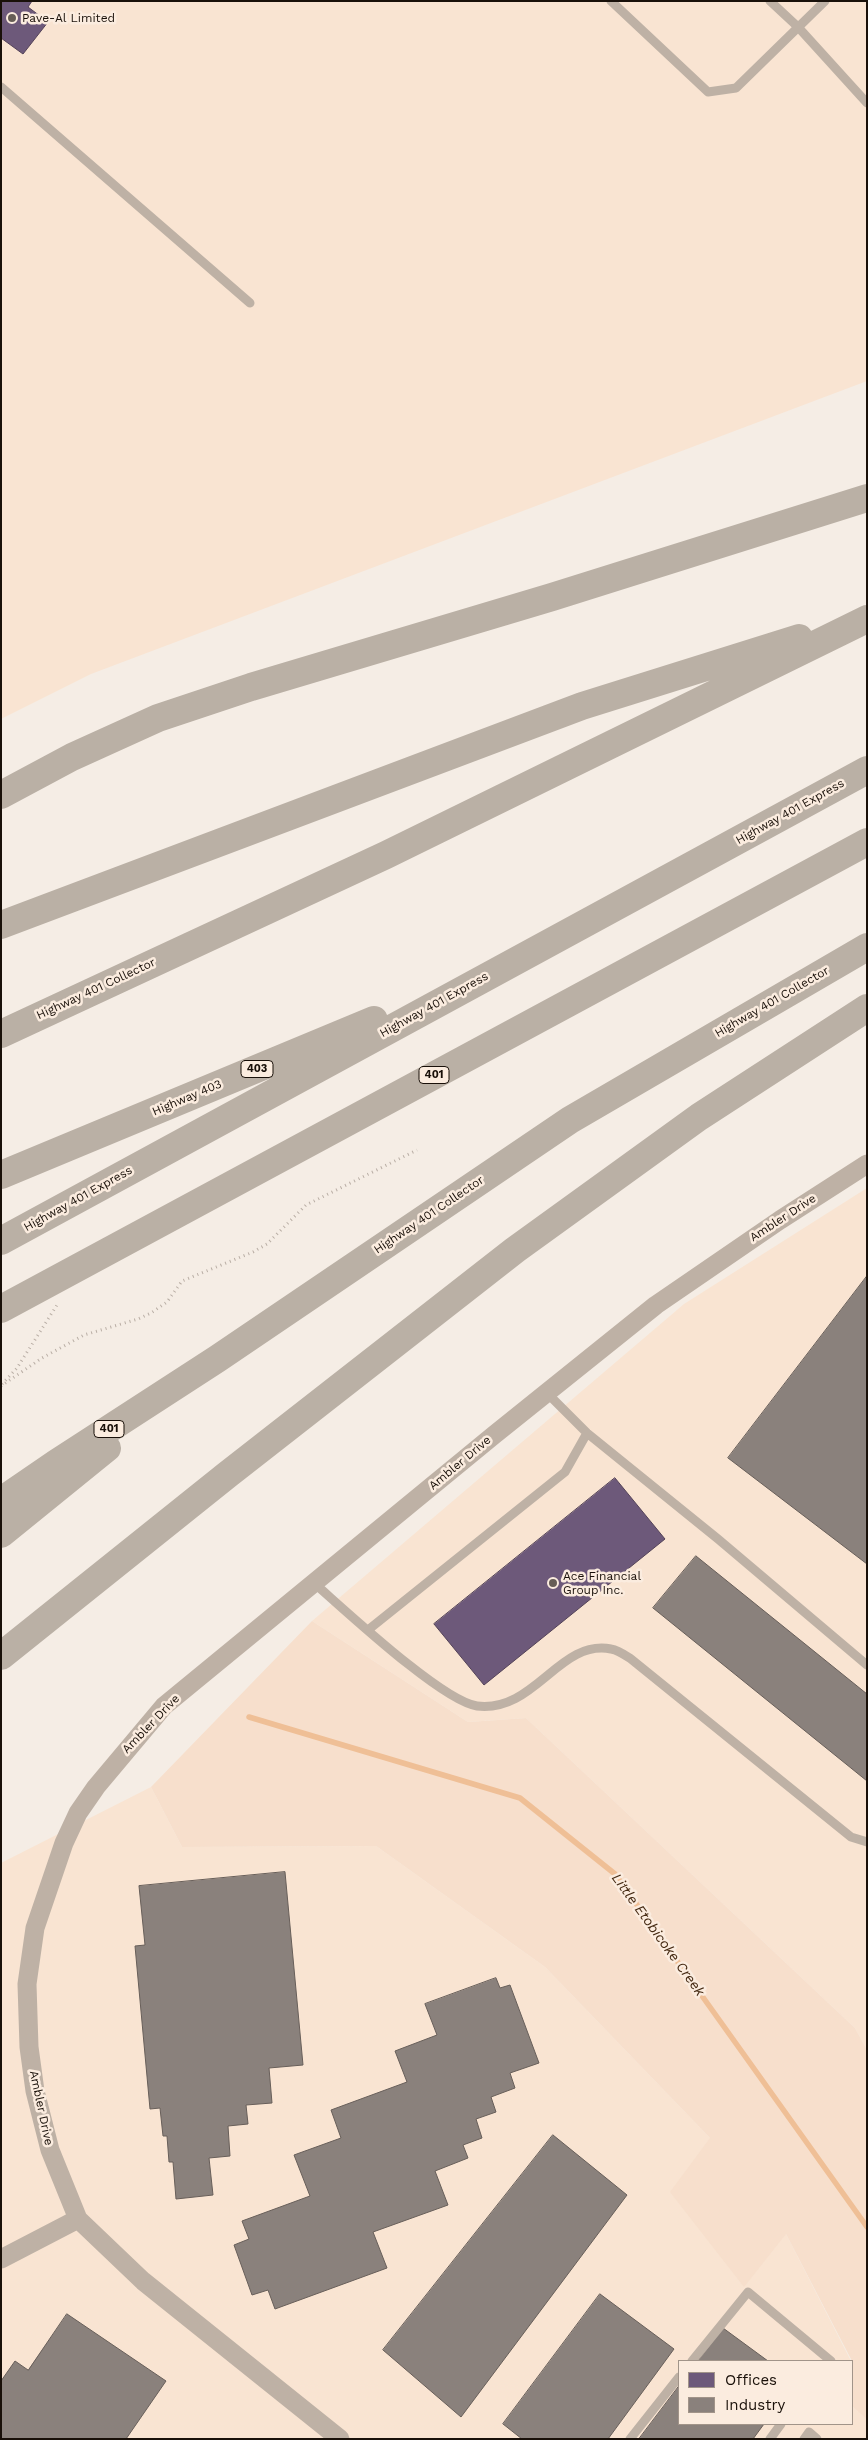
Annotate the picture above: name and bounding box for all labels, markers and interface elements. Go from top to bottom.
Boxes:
place label: Pave-Al Limited [22,11,115,25]
marker: Pave-Al Limited [6,12,18,24]
street label: Highway 401 Express [733,776,847,848]
street label: Highway 401 Collector [34,955,158,1023]
street label: Highway 401 Collector [712,963,832,1041]
street label: Highway 401 Express [377,969,491,1041]
road number: 403 [241,1060,273,1078]
road number: 401 [419,1066,449,1084]
street label: Highway 403 [150,1077,224,1119]
street label: Highway 401 Express [21,1163,135,1235]
street label: Highway 401 Collector [371,1173,487,1257]
street label: Ambler Drive [747,1191,819,1245]
road number: 401 [94,1420,124,1438]
street label: Ambler Drive [426,1433,494,1493]
place label: Ace Financial Group Inc. [563,1569,641,1597]
marker: Ace Financial Group Inc. [547,1577,559,1589]
street label: Ambler Drive [119,1692,183,1756]
water label: Little Etobicoke Creek [608,1870,708,2000]
street label: Ambler Drive [26,2069,56,2147]
legend [678,2360,853,2425]
text: Offices [725,2371,777,2389]
text: Industry [725,2396,785,2414]

